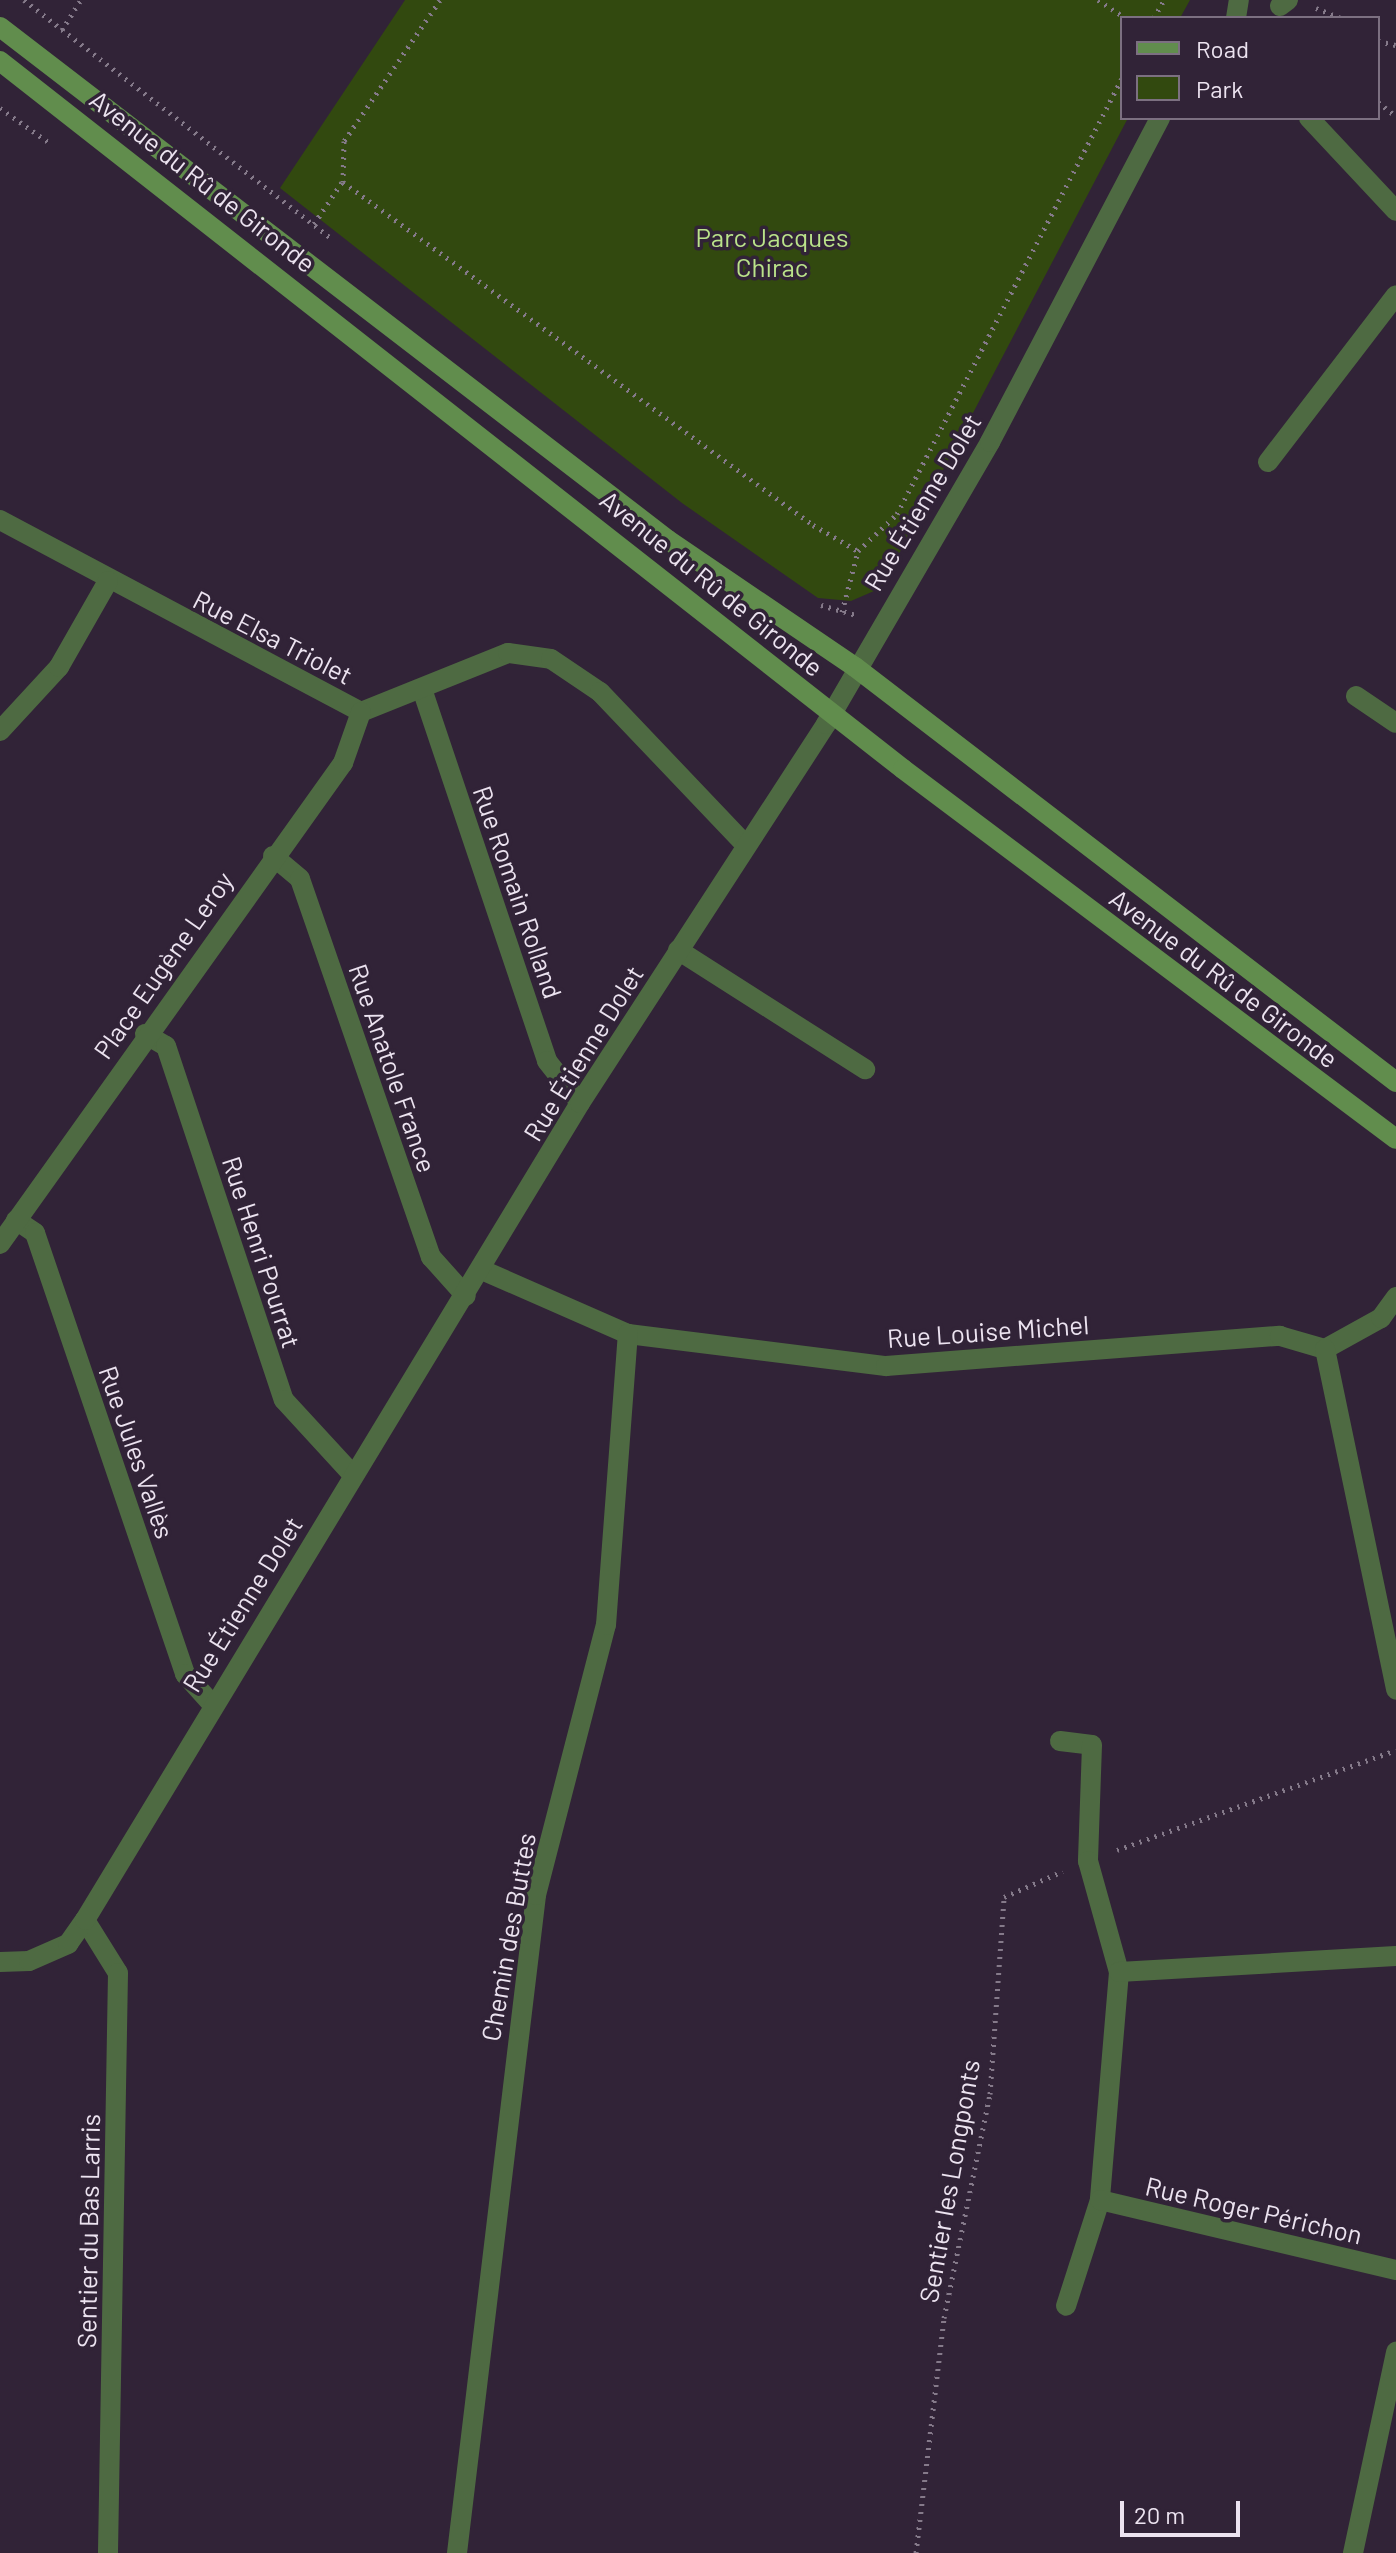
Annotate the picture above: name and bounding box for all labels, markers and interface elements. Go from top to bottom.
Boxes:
legend [1120,16,1380,120]
text: Road [1196,34,1249,63]
text: Park [1196,74,1243,103]
street label: Avenue du Rû de Gironde [84,83,322,279]
park label: Parc Jacques Chirac [696,221,848,282]
street label: Rue Étienne Dolet [857,408,987,596]
street label: Avenue du Rû de Gironde [594,484,830,682]
street label: Rue Elsa Triolet [188,584,358,690]
street label: Rue Romain Rolland [467,782,569,1002]
street label: Place Eugène Leroy [87,866,239,1064]
street label: Avenue du Rû de Gironde [1104,882,1344,1074]
street label: Rue Anatole France [343,960,443,1176]
street label: Rue Étienne Dolet [517,960,649,1146]
street label: Rue Henri Pourrat [216,1152,308,1352]
street label: Rue Louise Michel [886,1308,1090,1354]
street label: Rue Jules Vallès [93,1362,181,1542]
street label: Rue Étienne Dolet [176,1511,308,1697]
street label: Chemin des Buttes [474,1830,542,2044]
street label: Sentier les Longponts [912,2057,986,2305]
street label: Sentier du Bas Larris [70,2114,106,2348]
street label: Rue Roger Périchon [1142,2170,1366,2250]
scale bar [1124,2485,1244,2535]
text: 20 m [1134,2500,1185,2529]

